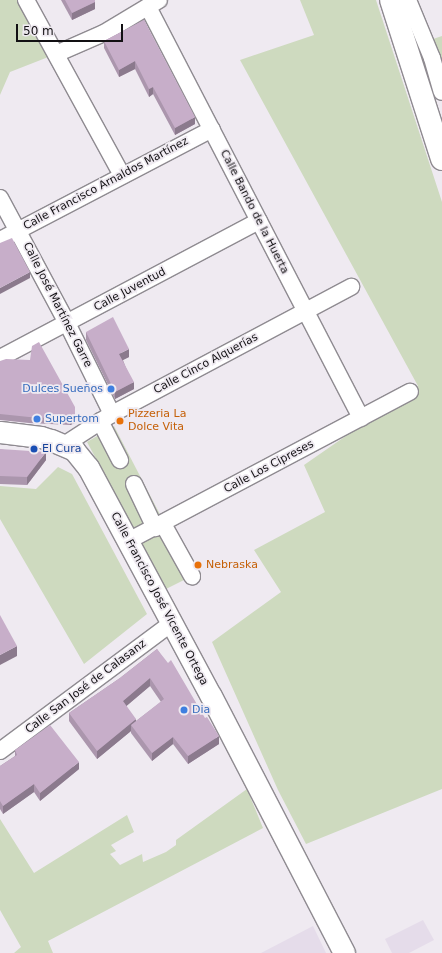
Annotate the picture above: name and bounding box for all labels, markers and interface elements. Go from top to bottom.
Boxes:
scale bar [18,16,125,42]
text: 50 m [23,24,54,38]
street label: Calle Francisco Arnaldos Martínez [21,135,191,233]
street label: Calle Bando de la Huerta [217,148,291,276]
street label: Calle José Martínez Garre [20,240,94,370]
street label: Calle Juventud [92,266,168,314]
street label: Calle Cinco Alquerías [152,331,260,397]
place label: Dulces Sueños [22,382,103,396]
marker: Dulces Sueños [106,384,116,394]
place label: Pizzeria La Dolce Vita [128,408,186,434]
place label: Supertom [45,412,99,426]
marker: Supertom [32,414,42,424]
marker: Pizzeria La Dolce Vita [115,416,125,426]
street label: Calle Los Cipreses [222,438,316,496]
place label: El Cura [42,442,81,456]
marker: El Cura [29,444,39,454]
street label: Calle Francisco José Vicente Ortega [108,510,210,688]
place label: Nebraska [206,558,258,572]
marker: Nebraska [193,560,203,570]
street label: Calle San José de Calasanz [23,637,149,737]
place label: Dia [192,703,210,717]
marker: Dia [179,705,189,715]

